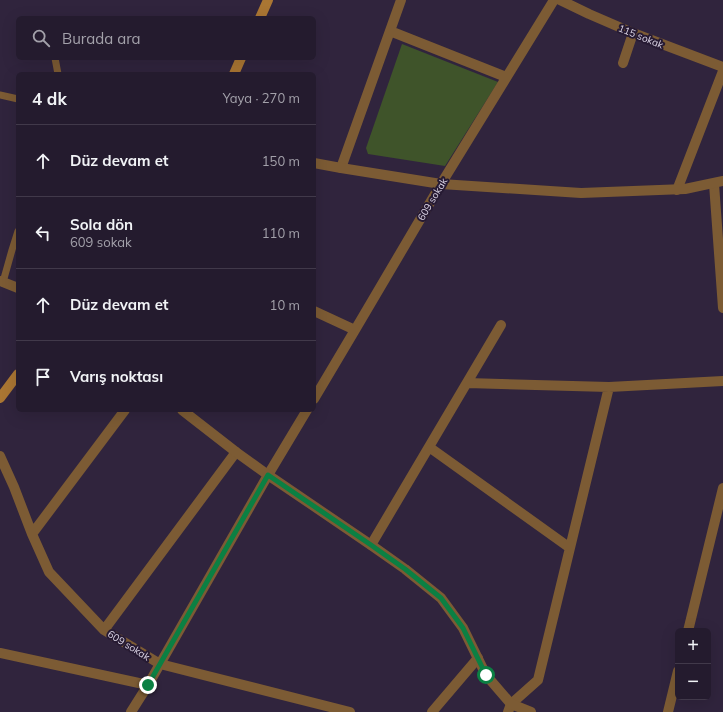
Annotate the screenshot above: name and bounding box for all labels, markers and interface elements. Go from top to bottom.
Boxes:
search box [16,16,316,60]
street label: 115 sokak [616,22,666,52]
icon: search [30,27,52,49]
text: Burada ara [62,29,141,48]
text: 4 dk [32,88,67,109]
text: Yaya · 270 m [223,90,300,106]
icon: ahead [32,150,54,172]
text: Düz devam et [70,151,169,170]
text: 150 m [262,153,300,169]
street label: 609 sokak [415,175,451,223]
text: Sola dön [70,215,133,234]
icon: left [32,222,54,244]
text: 110 m [262,225,300,241]
text: 609 sokak [70,234,132,250]
icon: ahead [32,294,54,316]
text: Düz devam et [70,295,169,314]
text: 10 m [270,297,300,313]
icon: arrive [32,366,54,388]
text: Varış noktası [70,367,163,386]
street label: 609 sokak [105,627,153,664]
map controls [675,628,711,700]
button: + [675,628,711,664]
button: − [675,664,711,700]
route start [477,666,495,684]
route end [139,676,157,694]

